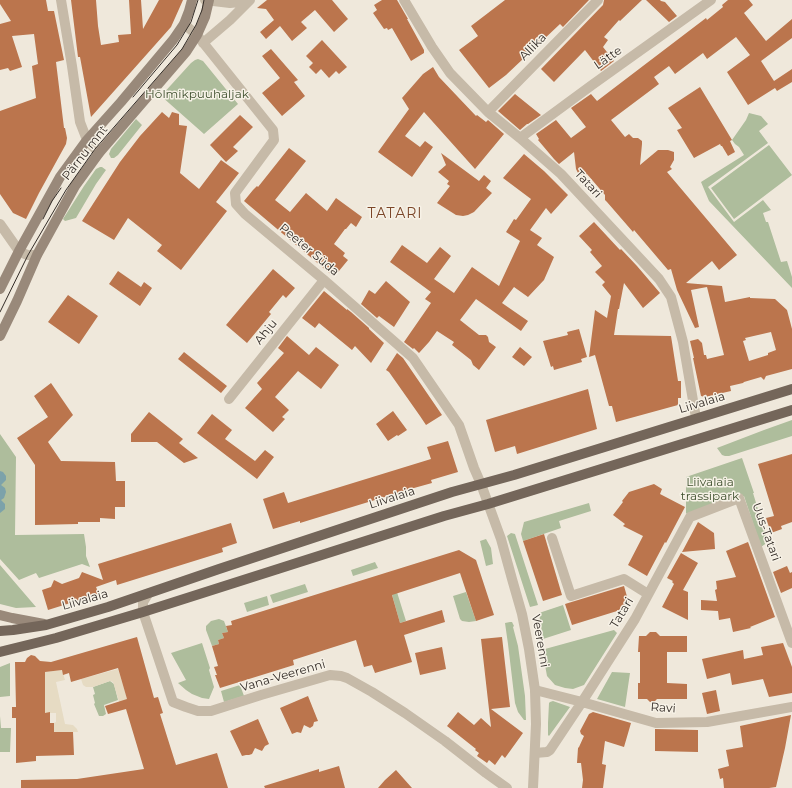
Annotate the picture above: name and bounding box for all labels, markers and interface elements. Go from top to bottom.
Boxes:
street label: Allika [517,30,549,64]
street label: Lätte [591,43,625,73]
park label: Hõlmikpuuhaljak [145,87,249,101]
street label: Pärnu mnt [59,123,111,183]
street label: Tatari [571,167,605,201]
district label: TATARI [367,206,423,222]
street label: Peeter Süda [276,221,342,279]
street label: Ahju [252,317,280,347]
street label: Liivalaia [677,389,727,417]
park label: Liivalaia trassipark [681,475,739,503]
street label: Liivalaia [367,484,417,512]
street label: Uus-Tatari [749,501,783,563]
street label: Liivalaia [60,587,110,613]
street label: Tatari [607,595,637,631]
street label: Veerenni [528,613,552,669]
street label: Vana-Veerenni [239,657,327,695]
street label: Ravi [650,700,676,716]

